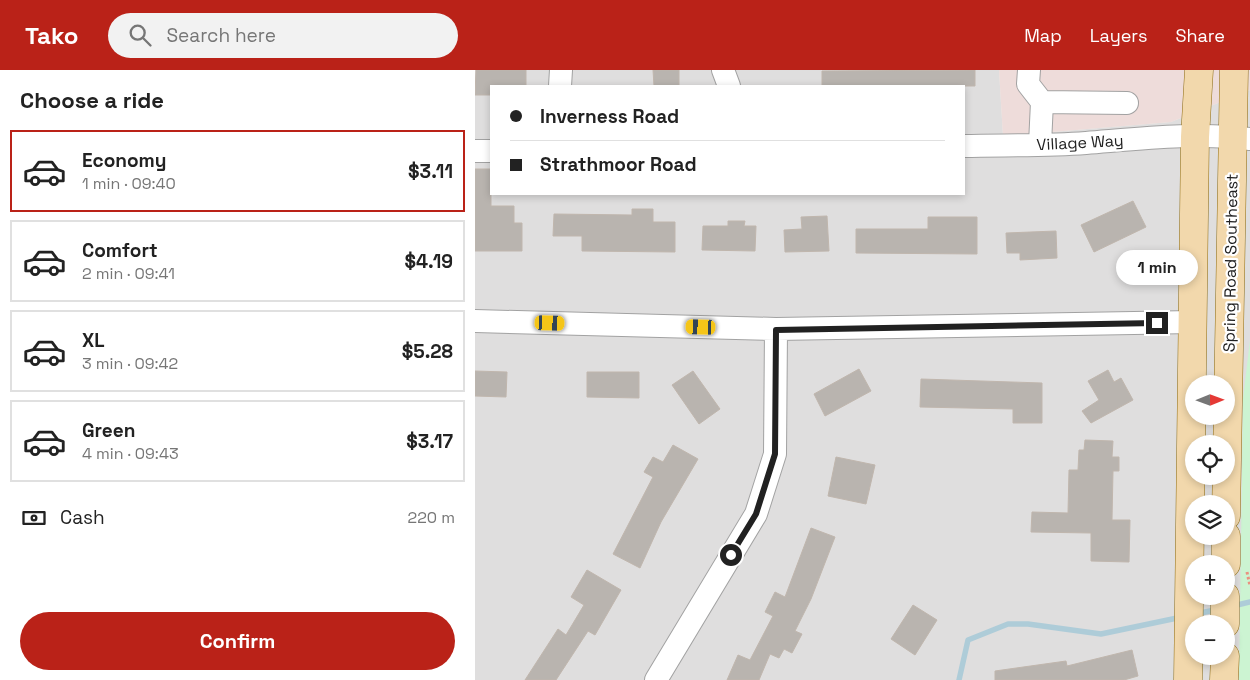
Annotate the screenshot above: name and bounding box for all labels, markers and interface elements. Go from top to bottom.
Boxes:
search box [108,13,458,58]
text: Tako [25,20,78,51]
icon: search [126,21,154,49]
text: Search here [166,23,276,48]
text: Map [1024,24,1062,47]
text: Layers [1090,24,1147,47]
text: Share [1175,24,1225,47]
text: Choose a ride [20,86,164,114]
text: Inverness Road [540,104,679,129]
street label: Village Way [1036,130,1124,155]
text: Economy [82,148,166,173]
icon: car [22,149,67,194]
text: Strathmoor Road [540,152,697,177]
text: $3.11 [408,159,453,184]
text: 1 min · 09:40 [82,173,176,194]
street label: Spring Road Southeast [1218,174,1243,352]
text: Comfort [82,238,158,263]
icon: car [22,239,67,284]
text: $4.19 [404,249,453,274]
callout: 1 min [1116,250,1198,286]
text: 1 min [1137,257,1177,278]
text: 2 min · 09:41 [82,263,175,284]
route end [1146,312,1168,334]
car [534,315,565,331]
car [685,319,716,335]
text: XL [82,328,105,353]
icon: car [22,329,67,374]
text: $5.28 [402,339,453,364]
text: 3 min · 09:42 [82,353,178,374]
north arrow [1185,375,1235,425]
map controls [1185,375,1235,665]
text: Green [82,418,135,443]
icon: car [22,419,67,464]
text: $3.17 [406,429,453,454]
button: locate [1185,435,1235,485]
text: 4 min · 09:43 [82,443,179,464]
button: layers [1185,495,1235,545]
icon: cash [20,504,48,532]
text: Cash [60,505,105,530]
text: 220 m [408,507,455,528]
route start [720,544,742,566]
button: + [1185,555,1235,605]
button: Confirm [20,612,455,670]
button: − [1185,615,1235,665]

